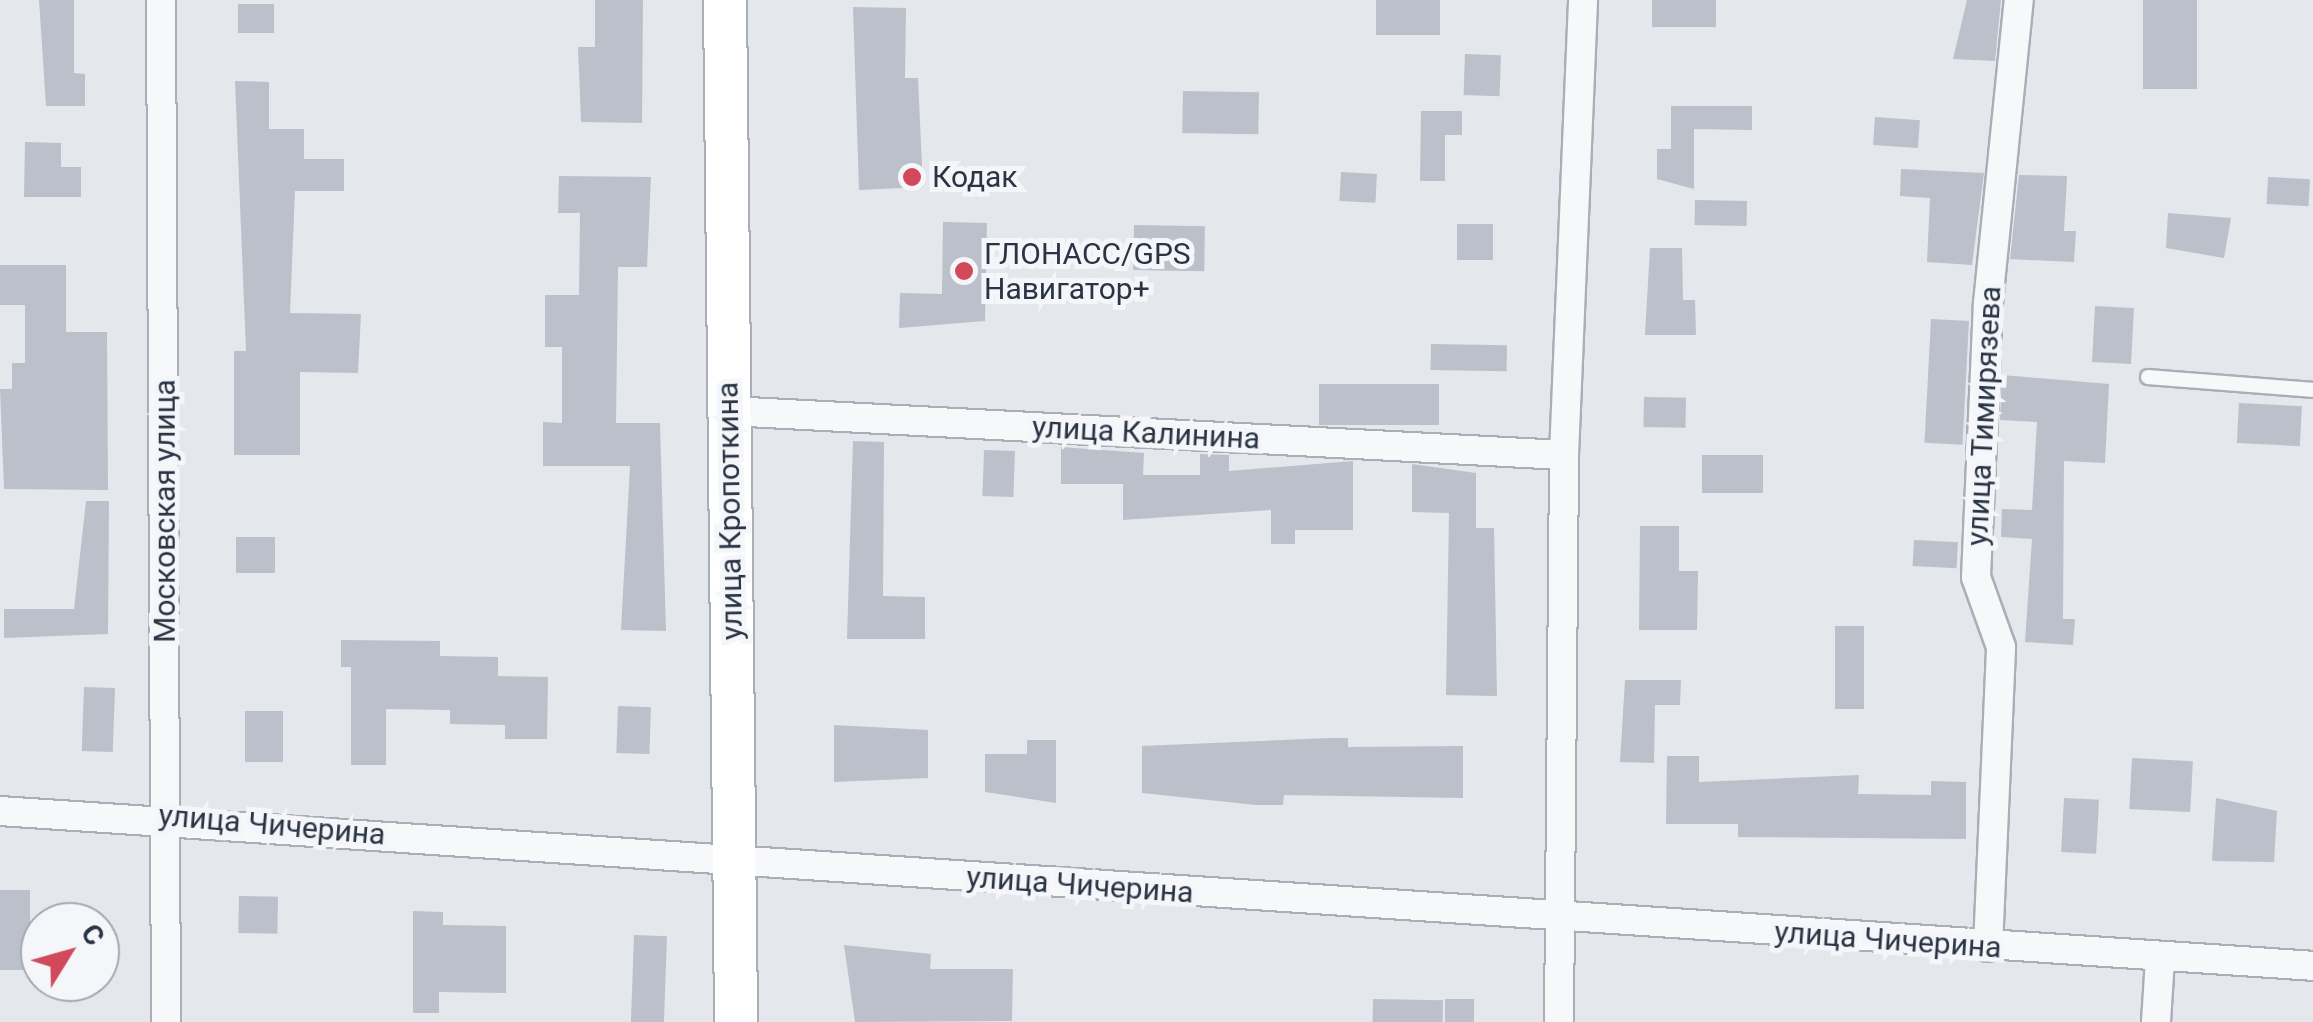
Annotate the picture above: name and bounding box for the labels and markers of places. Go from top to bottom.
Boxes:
place label: Кодак [932,159,1018,195]
marker: Кодак [901,166,923,188]
place label: ГЛОНАСС/GPS Навигатор+ [984,236,1191,306]
marker: ГЛОНАСС/GPS Навигатор+ [953,260,975,282]

